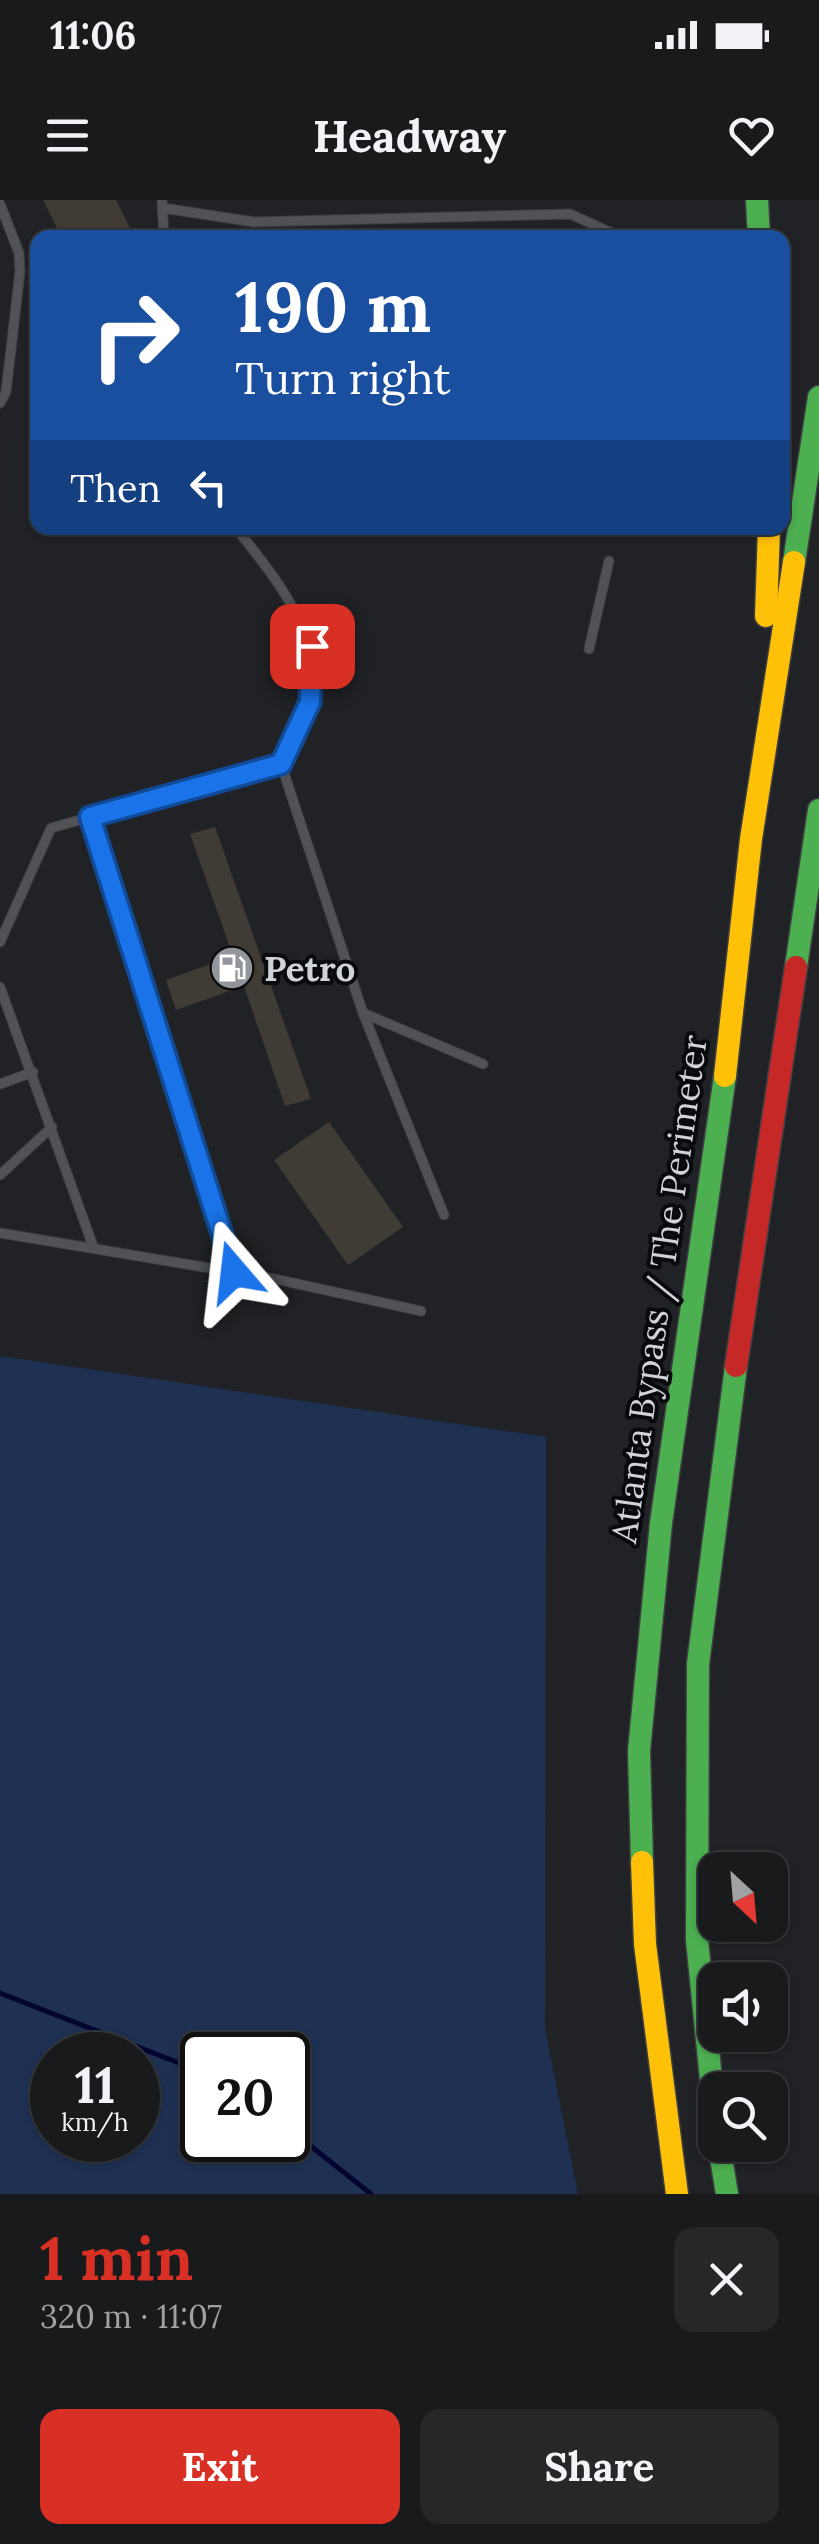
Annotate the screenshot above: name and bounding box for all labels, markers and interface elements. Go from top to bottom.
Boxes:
text: 11:06 [50,11,136,59]
text: Headway [313,107,506,164]
icon: menu [40,108,95,163]
icon: heart [724,108,779,163]
text: 190 m [235,262,431,351]
icon: right [70,270,200,400]
text: Turn right [235,349,451,406]
icon: left [181,460,236,515]
text: Then [70,464,161,512]
pin [270,604,355,689]
icon: arrive [285,619,340,674]
fuel station icon: Petro [209,945,255,991]
place label: Petro [264,946,355,991]
street label: Atlanta Bypass / The Perimeter [601,1032,717,1547]
position arrow [182,1220,286,1324]
north arrow [698,1852,788,1942]
map controls [698,1852,788,2162]
button: sound [698,1962,788,2052]
speed limit sign: 20 [180,2032,310,2162]
text: 11 [75,2053,115,2117]
button: search [698,2072,788,2162]
text: km/h [61,2106,129,2138]
text: 1 min [40,2220,193,2296]
button: close [674,2227,779,2332]
text: 320 m · 11:07 [40,2296,222,2337]
button: Exit [40,2409,400,2524]
button: Share [420,2409,779,2524]

